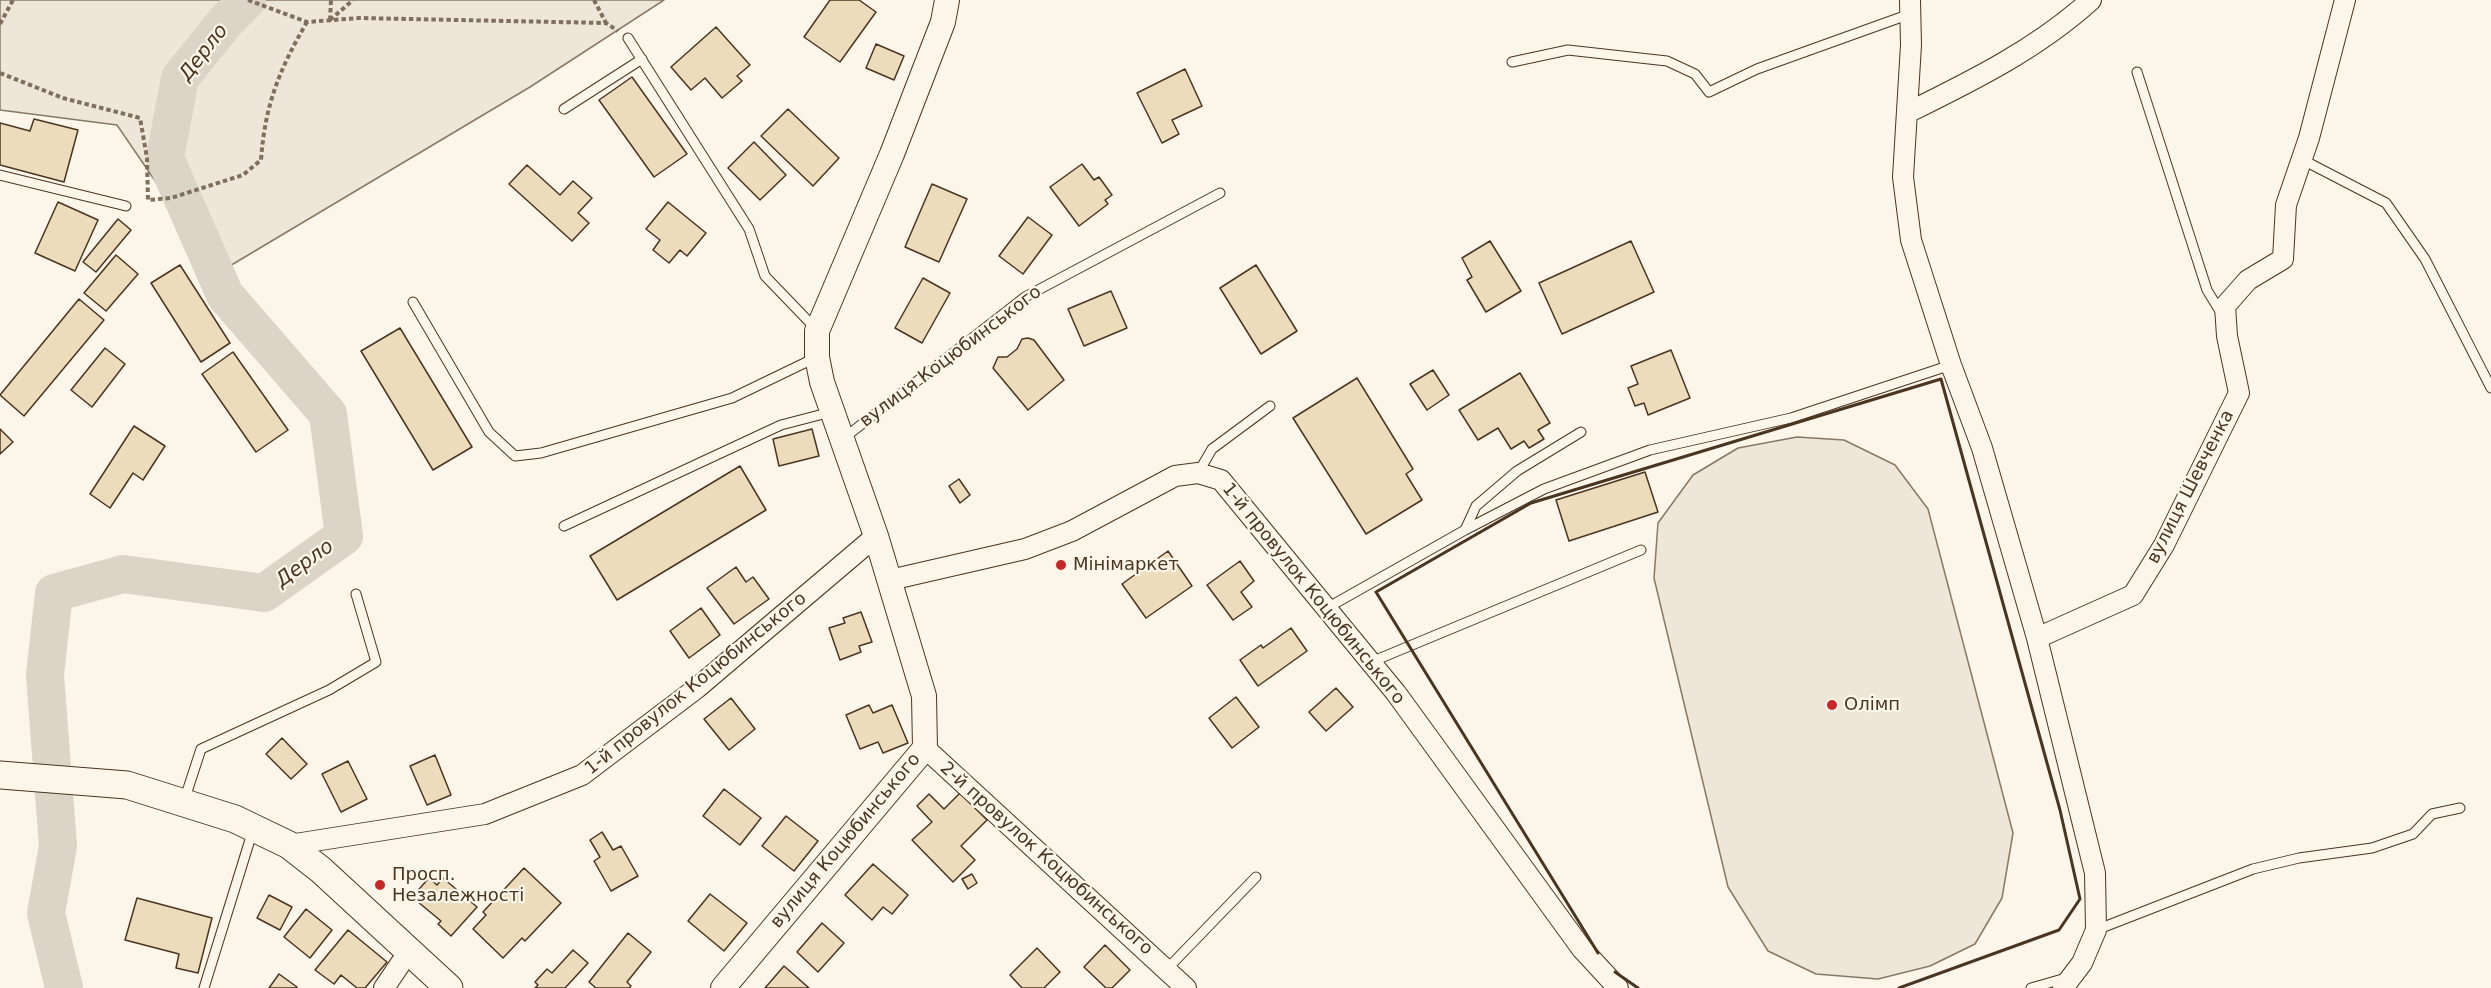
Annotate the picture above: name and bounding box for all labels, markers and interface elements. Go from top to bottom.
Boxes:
water label: Дерло [174,20,234,86]
street label: вулиця Коцюбинського [856,282,1046,432]
street label: вулиця Шевченка [2143,407,2239,567]
street label: 1-й провулок Коцюбинського [1217,479,1409,709]
water label: Дерло [271,535,339,593]
place label: Мінімаркет [1073,554,1179,576]
marker: Мінімаркет [1054,558,1068,572]
street label: 1-й провулок Коцюбинського [581,588,811,780]
place label: Олімп [1844,694,1900,716]
marker: Олімп [1825,698,1839,712]
street label: вулиця Коцюбинського [766,749,926,933]
street label: 2-й провулок Коцюбинського [935,758,1157,960]
place label: Просп. Незалежності [392,864,524,906]
marker: Просп. Незалежності [373,878,387,892]

